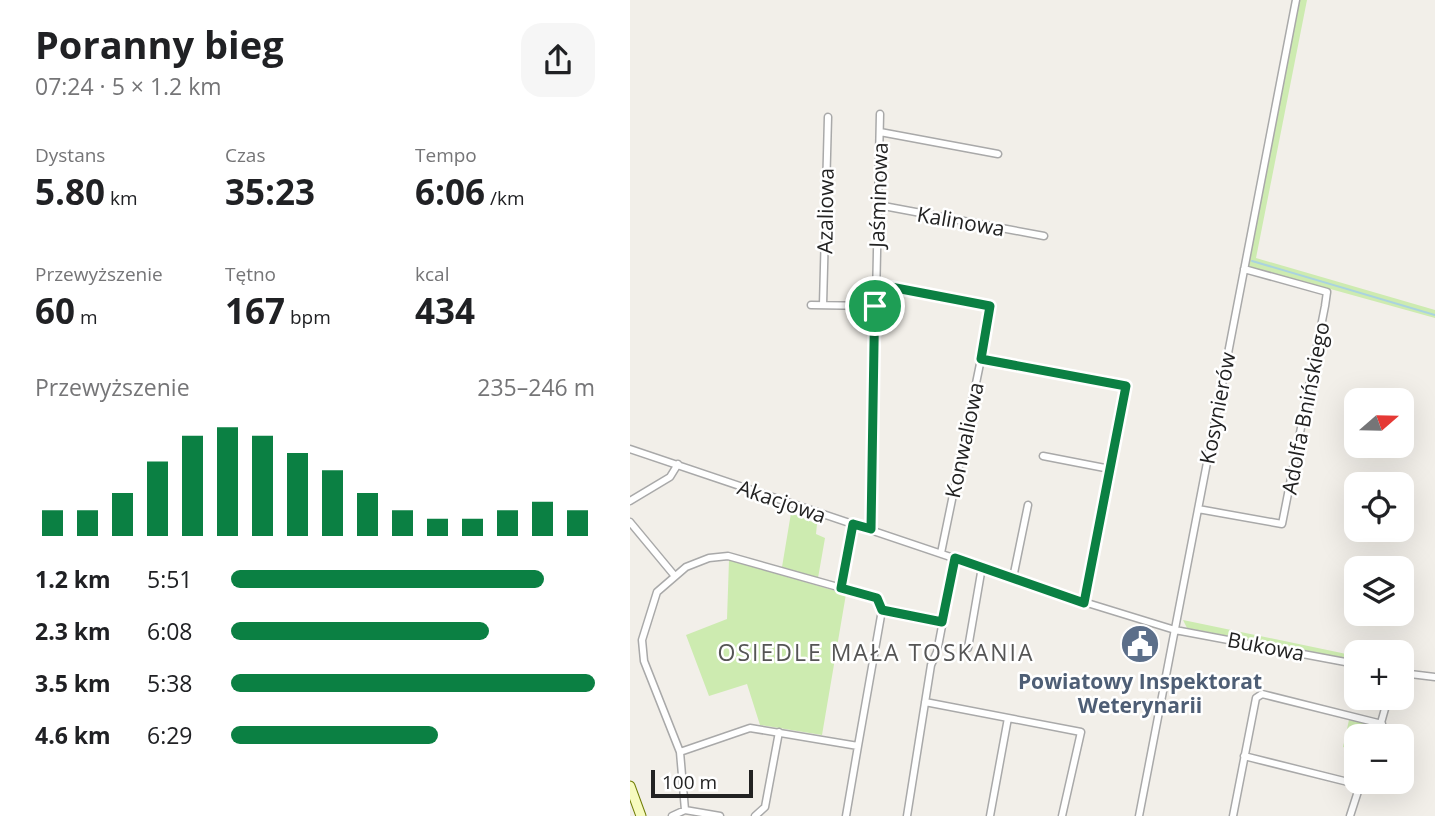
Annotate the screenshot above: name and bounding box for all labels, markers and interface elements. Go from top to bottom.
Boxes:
text: Poranny bieg [35,18,284,70]
button: share [521,23,595,97]
text: 07:24 · 5 × 1.2 km [35,70,222,102]
text: Dystans [35,142,105,168]
text: Czas [225,142,266,168]
text: Tempo [415,142,477,168]
street label: Jaśminowa [862,142,894,250]
text: 5.80 [35,168,105,215]
text: 35:23 [225,168,315,215]
text: 6:06 [415,168,485,215]
street label: Azaliowa [810,168,840,254]
text: km [105,185,138,211]
text: /km [485,185,525,211]
street label: Kalinowa [915,200,1007,242]
text: Przewyższenie [35,261,163,287]
text: Tętno [225,261,276,287]
text: kcal [415,261,449,287]
pin [845,276,905,336]
text: 60 [35,287,75,334]
text: 167 [225,287,285,334]
text: 434 [415,287,475,334]
icon: arrive [856,287,894,325]
text: m [75,304,98,330]
text: bpm [285,304,331,330]
street label: Adolfa Bnińskiego [1275,319,1335,497]
street label: Kosynierów [1192,349,1242,466]
text: Przewyższenie [35,371,190,403]
text: 235–246 m [477,371,595,403]
street label: Konwaliowa [938,380,990,500]
north arrow [1344,388,1414,458]
map controls [1344,388,1414,794]
button: locate [1344,472,1414,542]
street label: Akacjowa [734,473,830,529]
button: layers [1344,556,1414,626]
text: 1.2 km [35,563,111,595]
text: 5:51 [147,563,193,595]
text: 2.3 km [35,615,111,647]
text: 6:08 [147,615,193,647]
public building icon: Powiatowy Inspektorat Weterynarii [1119,623,1161,665]
street label: Bukowa [1225,625,1307,667]
district label: OSIEDLE MAŁA TOSKANIA [718,636,1035,668]
button: + [1344,640,1414,710]
text: 3.5 km [35,667,111,699]
text: 5:38 [147,667,193,699]
place label: Powiatowy Inspektorat Weterynarii [1018,667,1262,719]
text: 4.6 km [35,719,111,751]
text: 6:29 [147,719,193,751]
button: − [1344,724,1414,794]
scale bar [651,767,752,799]
text: 100 m [662,769,717,795]

